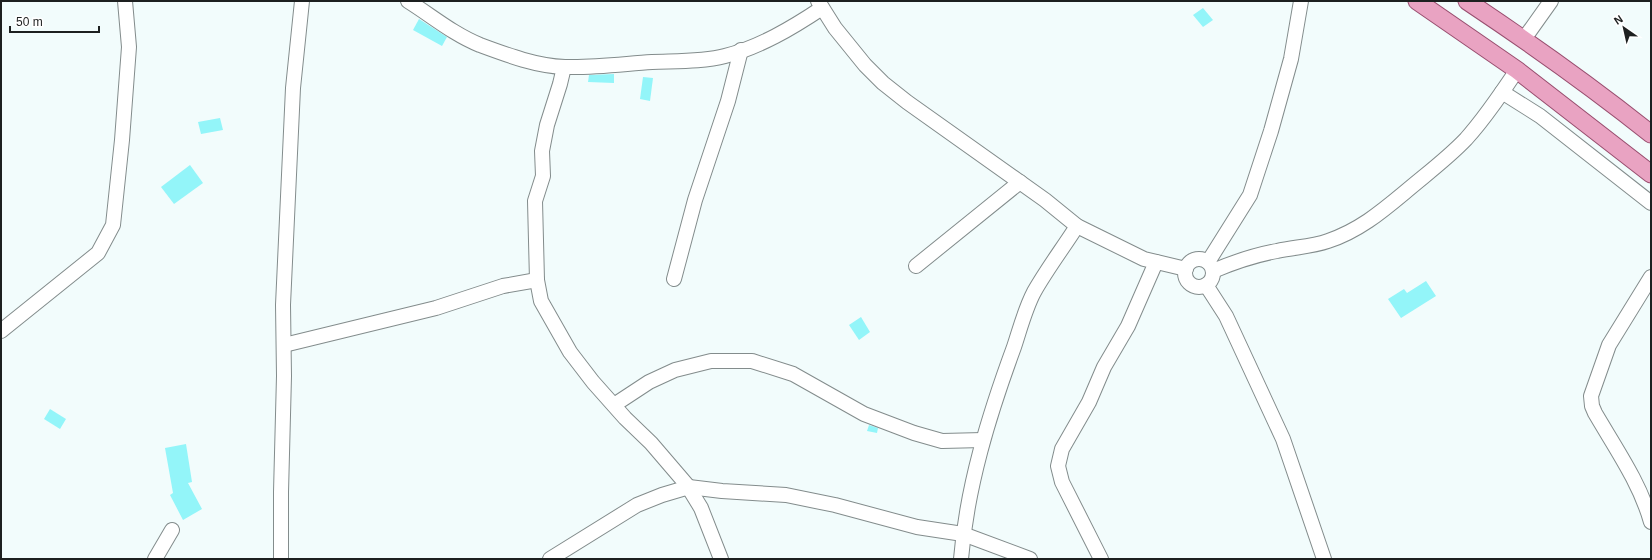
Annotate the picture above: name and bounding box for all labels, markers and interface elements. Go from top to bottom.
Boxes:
scale bar [10,8,99,34]
north arrow [1604,8,1644,48]
text: N [1612,12,1625,27]
text: 50 m [16,15,43,29]

